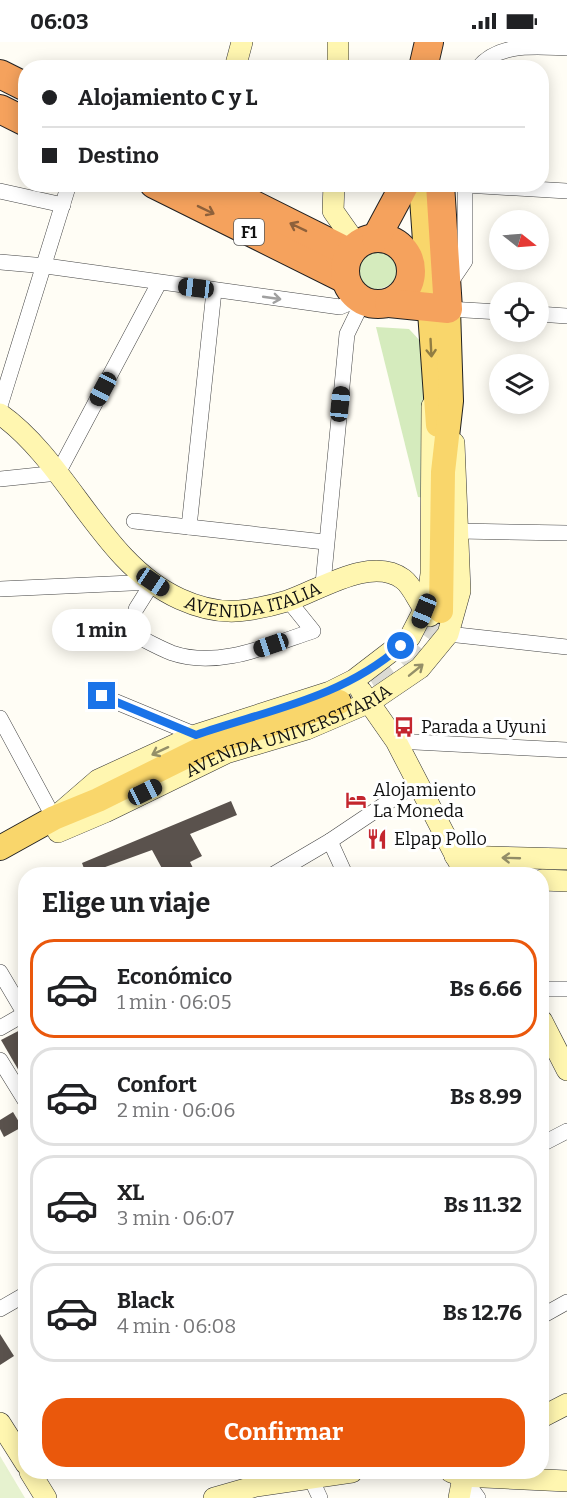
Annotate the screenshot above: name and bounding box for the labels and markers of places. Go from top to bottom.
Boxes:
bus stop icon: Parada a Uyuni [392,715,416,739]
place label: Parada a Uyuni [421,716,546,738]
place label: Alojamiento La Moneda [373,779,476,822]
hotel icon: Alojamiento La Moneda [344,788,368,812]
restaurant icon: Elpap Pollo [365,827,389,851]
place label: Elpap Pollo [394,828,487,850]

